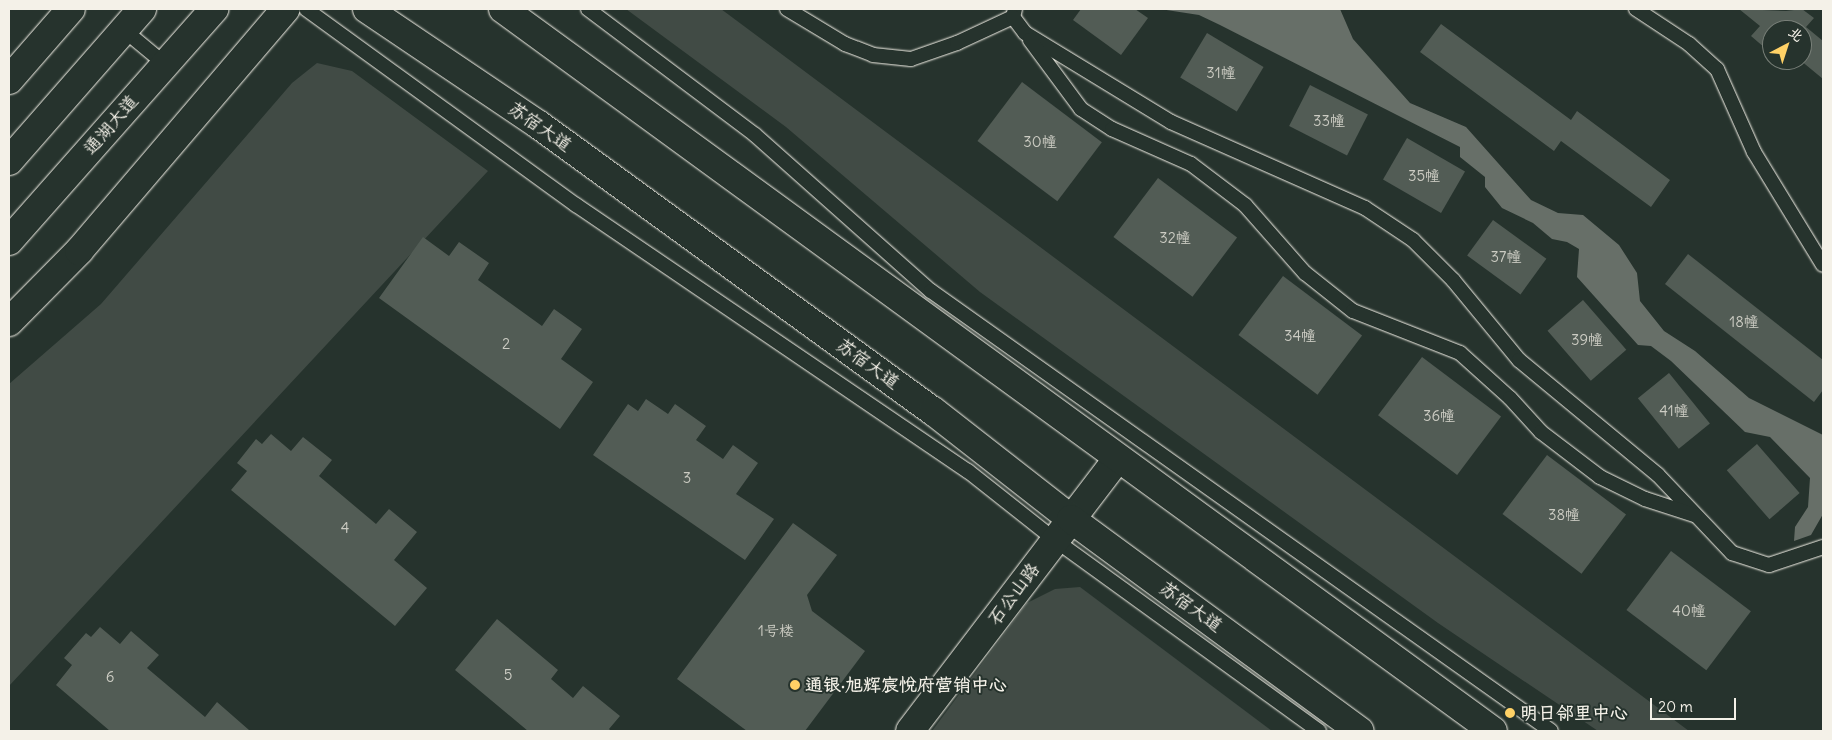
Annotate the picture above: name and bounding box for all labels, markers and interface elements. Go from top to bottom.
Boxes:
north arrow [1762,20,1812,70]
text: 北 [1785,23,1807,46]
house number: 31幢 [1206,64,1236,82]
street label: 通湖大道 [79,91,143,159]
street label: 苏宿大道 [504,98,576,156]
house number: 33幢 [1313,112,1345,130]
house number: 30幢 [1023,133,1057,151]
house number: 35幢 [1408,167,1440,185]
house number: 32幢 [1159,229,1191,247]
house number: 37幢 [1491,248,1521,266]
house number: 18幢 [1729,313,1759,331]
house number: 34幢 [1284,327,1316,345]
house number: 39幢 [1571,331,1603,349]
street label: 苏宿大道 [833,334,903,394]
house number: 2 [502,335,510,353]
house number: 41幢 [1659,402,1689,420]
house number: 36幢 [1423,407,1455,425]
house number: 3 [683,469,691,487]
house number: 38幢 [1548,506,1580,524]
house number: 4 [341,519,349,537]
street label: 石公山路 [984,559,1044,629]
street label: 苏宿大道 [1156,577,1226,637]
house number: 40幢 [1672,602,1706,620]
house number: 1号楼 [758,622,794,640]
house number: 5 [504,666,512,684]
house number: 6 [106,668,114,686]
place label: 通银·旭辉宸悦府营销中心 [805,674,1007,696]
marker: 通银·旭辉宸悦府营销中心 [789,679,801,691]
scale bar [1652,688,1738,720]
text: 20 m [1658,697,1693,716]
place label: 明日邻里中心 [1520,702,1628,724]
marker: 明日邻里中心 [1504,707,1516,719]

